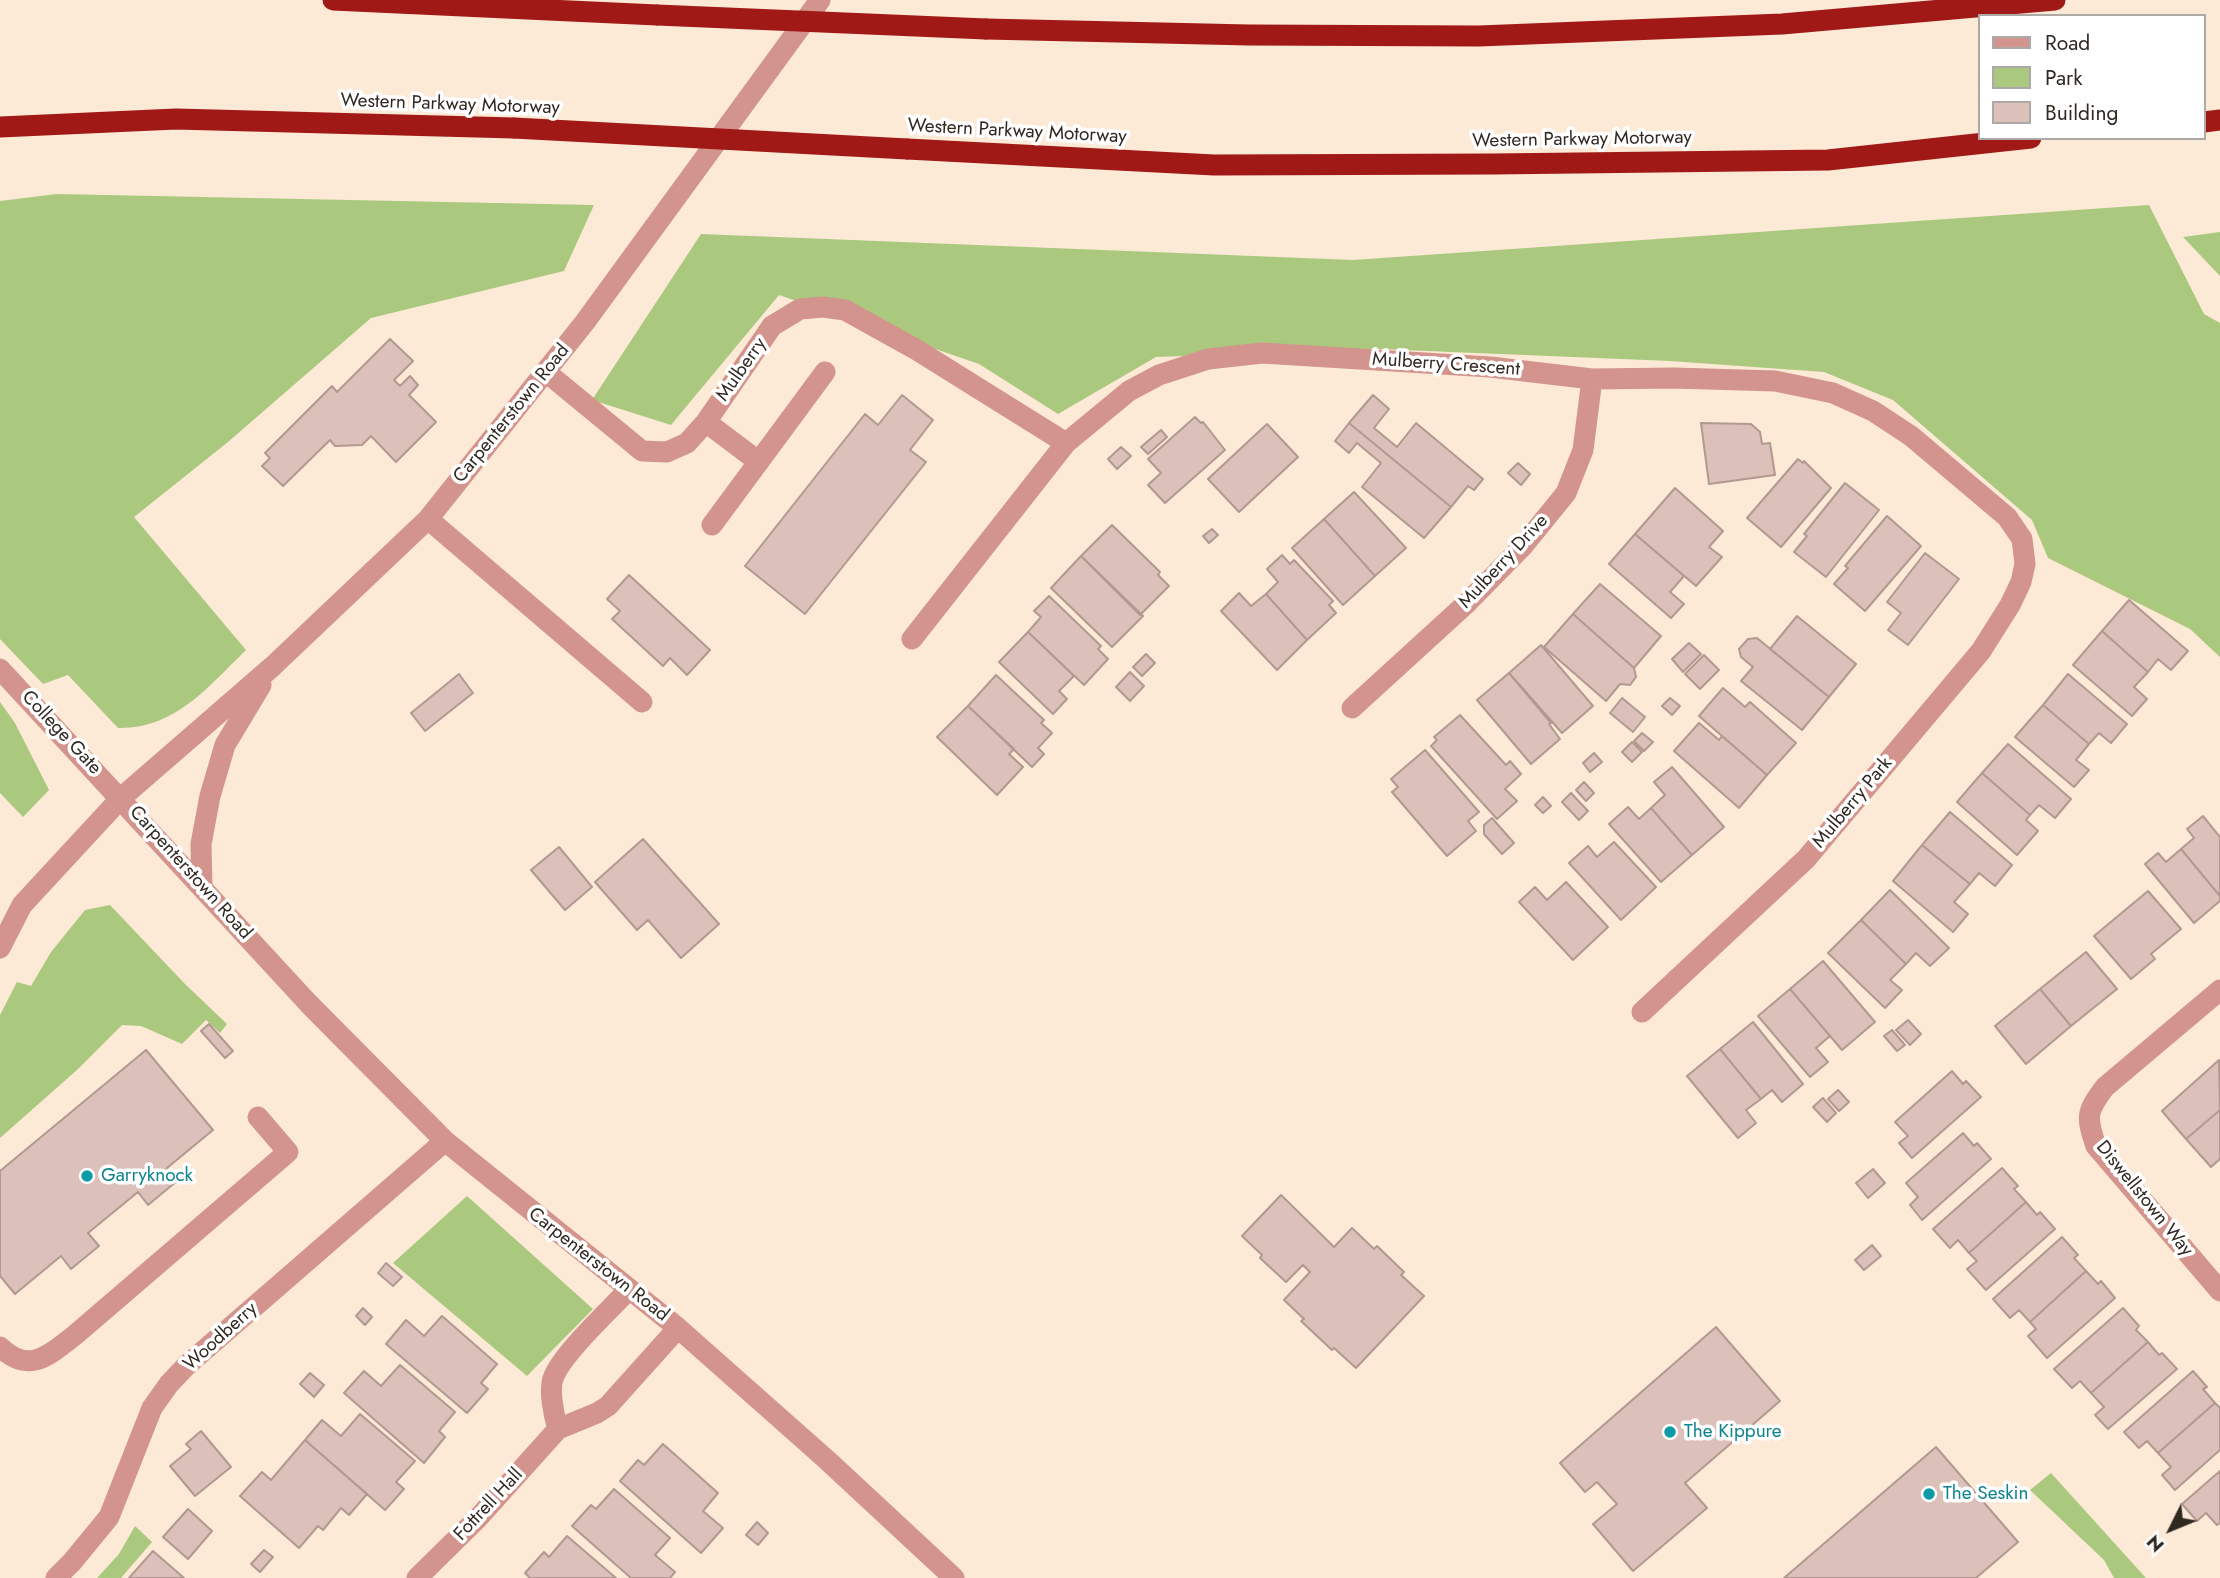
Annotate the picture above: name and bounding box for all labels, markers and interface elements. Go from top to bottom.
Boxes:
legend [1979,14,2206,140]
text: Road [2045,28,2090,58]
text: Park [2045,63,2082,93]
street label: Western Parkway Motorway [340,90,560,120]
text: Building [2045,98,2118,128]
street label: Western Parkway Motorway [907,115,1127,149]
street label: Western Parkway Motorway [1472,127,1692,153]
street label: Mulberry [712,334,772,406]
street label: Carpenterstown Road [449,340,575,488]
street label: Mulberry Crescent [1371,348,1521,382]
street label: Mulberry Drive [1455,510,1553,614]
street label: College Gate [16,686,106,780]
street label: Mulberry Park [1808,753,1898,853]
street label: Carpenterstown Road [124,801,256,945]
street label: Diswellstown Way [2091,1137,2197,1261]
place label: Garryknock [101,1165,193,1187]
marker: Garryknock [79,1168,95,1184]
street label: Carpenterstown Road [523,1203,673,1327]
street label: Woodberry [179,1298,263,1376]
place label: The Kippure [1684,1421,1782,1443]
marker: The Kippure [1662,1424,1678,1440]
street label: Fottrell Hall [450,1464,528,1546]
place label: The Seskin [1943,1483,2028,1505]
marker: The Seskin [1921,1486,1937,1502]
north arrow [2136,1494,2206,1564]
text: N [2140,1529,2170,1558]

